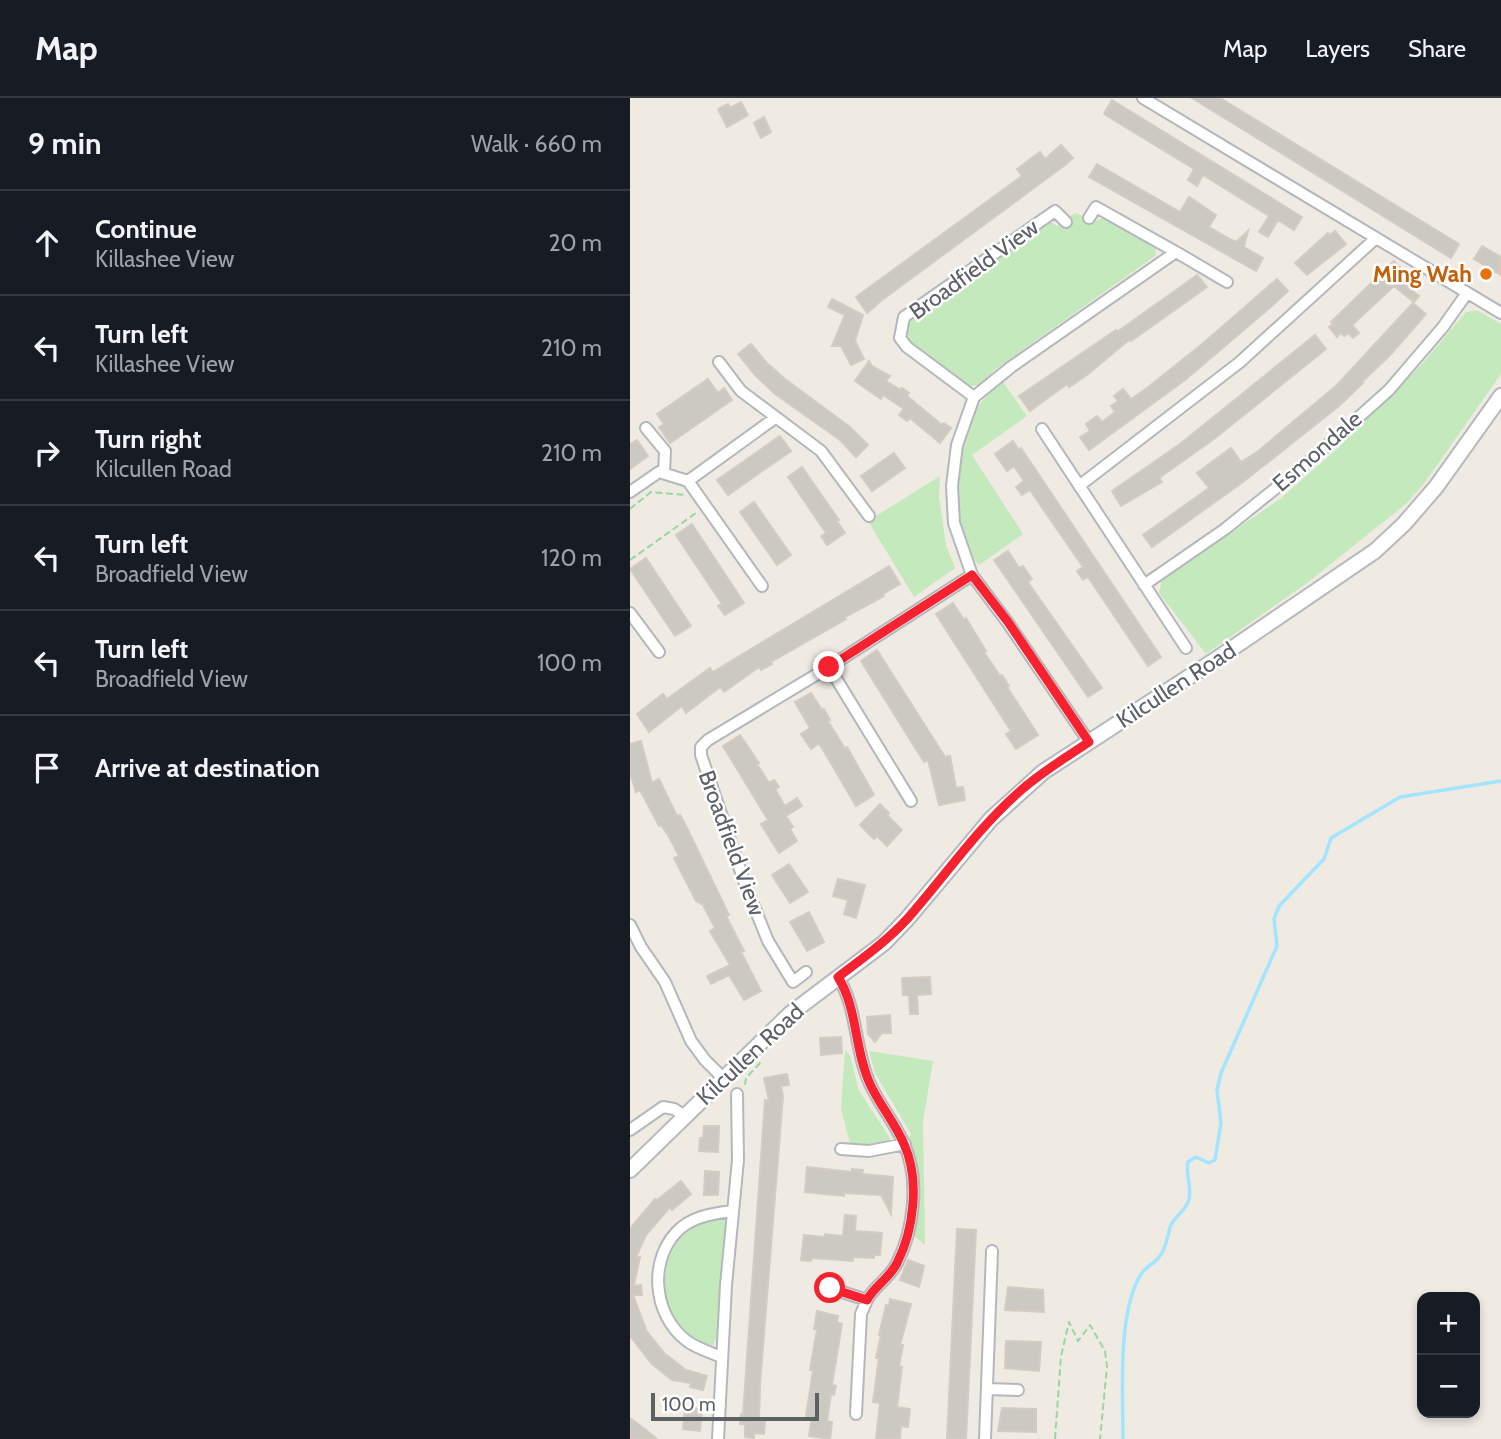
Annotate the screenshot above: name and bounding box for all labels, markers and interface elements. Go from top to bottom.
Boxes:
text: Map [35,28,98,68]
text: Map [1223,34,1267,63]
text: Layers [1305,34,1370,63]
text: Share [1408,34,1466,63]
text: 9 min [28,125,101,162]
text: Walk · 660 m [471,130,602,158]
text: Continue [95,213,197,245]
street label: Broadfield View [904,213,1044,325]
icon: ahead [28,224,66,262]
text: 20 m [549,229,602,257]
text: Killashee View [95,245,234,273]
place label: Ming Wah [1373,260,1472,288]
marker: Ming Wah [1478,266,1494,282]
text: Turn left [95,318,188,350]
icon: left [28,329,66,367]
text: 210 m [541,334,602,362]
text: Killashee View [95,350,234,378]
street label: Esmondale [1267,405,1367,497]
text: Turn right [95,423,201,455]
icon: right [28,434,66,472]
text: 210 m [541,439,602,467]
text: Kilcullen Road [95,455,232,483]
text: Turn left [95,528,188,560]
icon: left [28,539,66,577]
text: 120 m [541,544,602,572]
text: Broadfield View [95,560,248,588]
text: Turn left [95,633,188,665]
street label: Kilcullen Road [1111,636,1241,734]
icon: left [28,644,66,682]
text: 100 m [537,649,602,677]
route end [813,651,844,682]
text: Broadfield View [95,665,248,693]
icon: arrive [28,749,66,787]
text: Arrive at destination [95,752,320,784]
street label: Broadfield View [693,766,771,920]
street label: Kilcullen Road [690,997,810,1111]
route start [814,1272,845,1303]
map controls [1417,1292,1480,1418]
button: + [1417,1292,1480,1355]
button: − [1417,1355,1480,1418]
scale bar [651,1390,819,1422]
text: 100 m [662,1393,716,1416]

